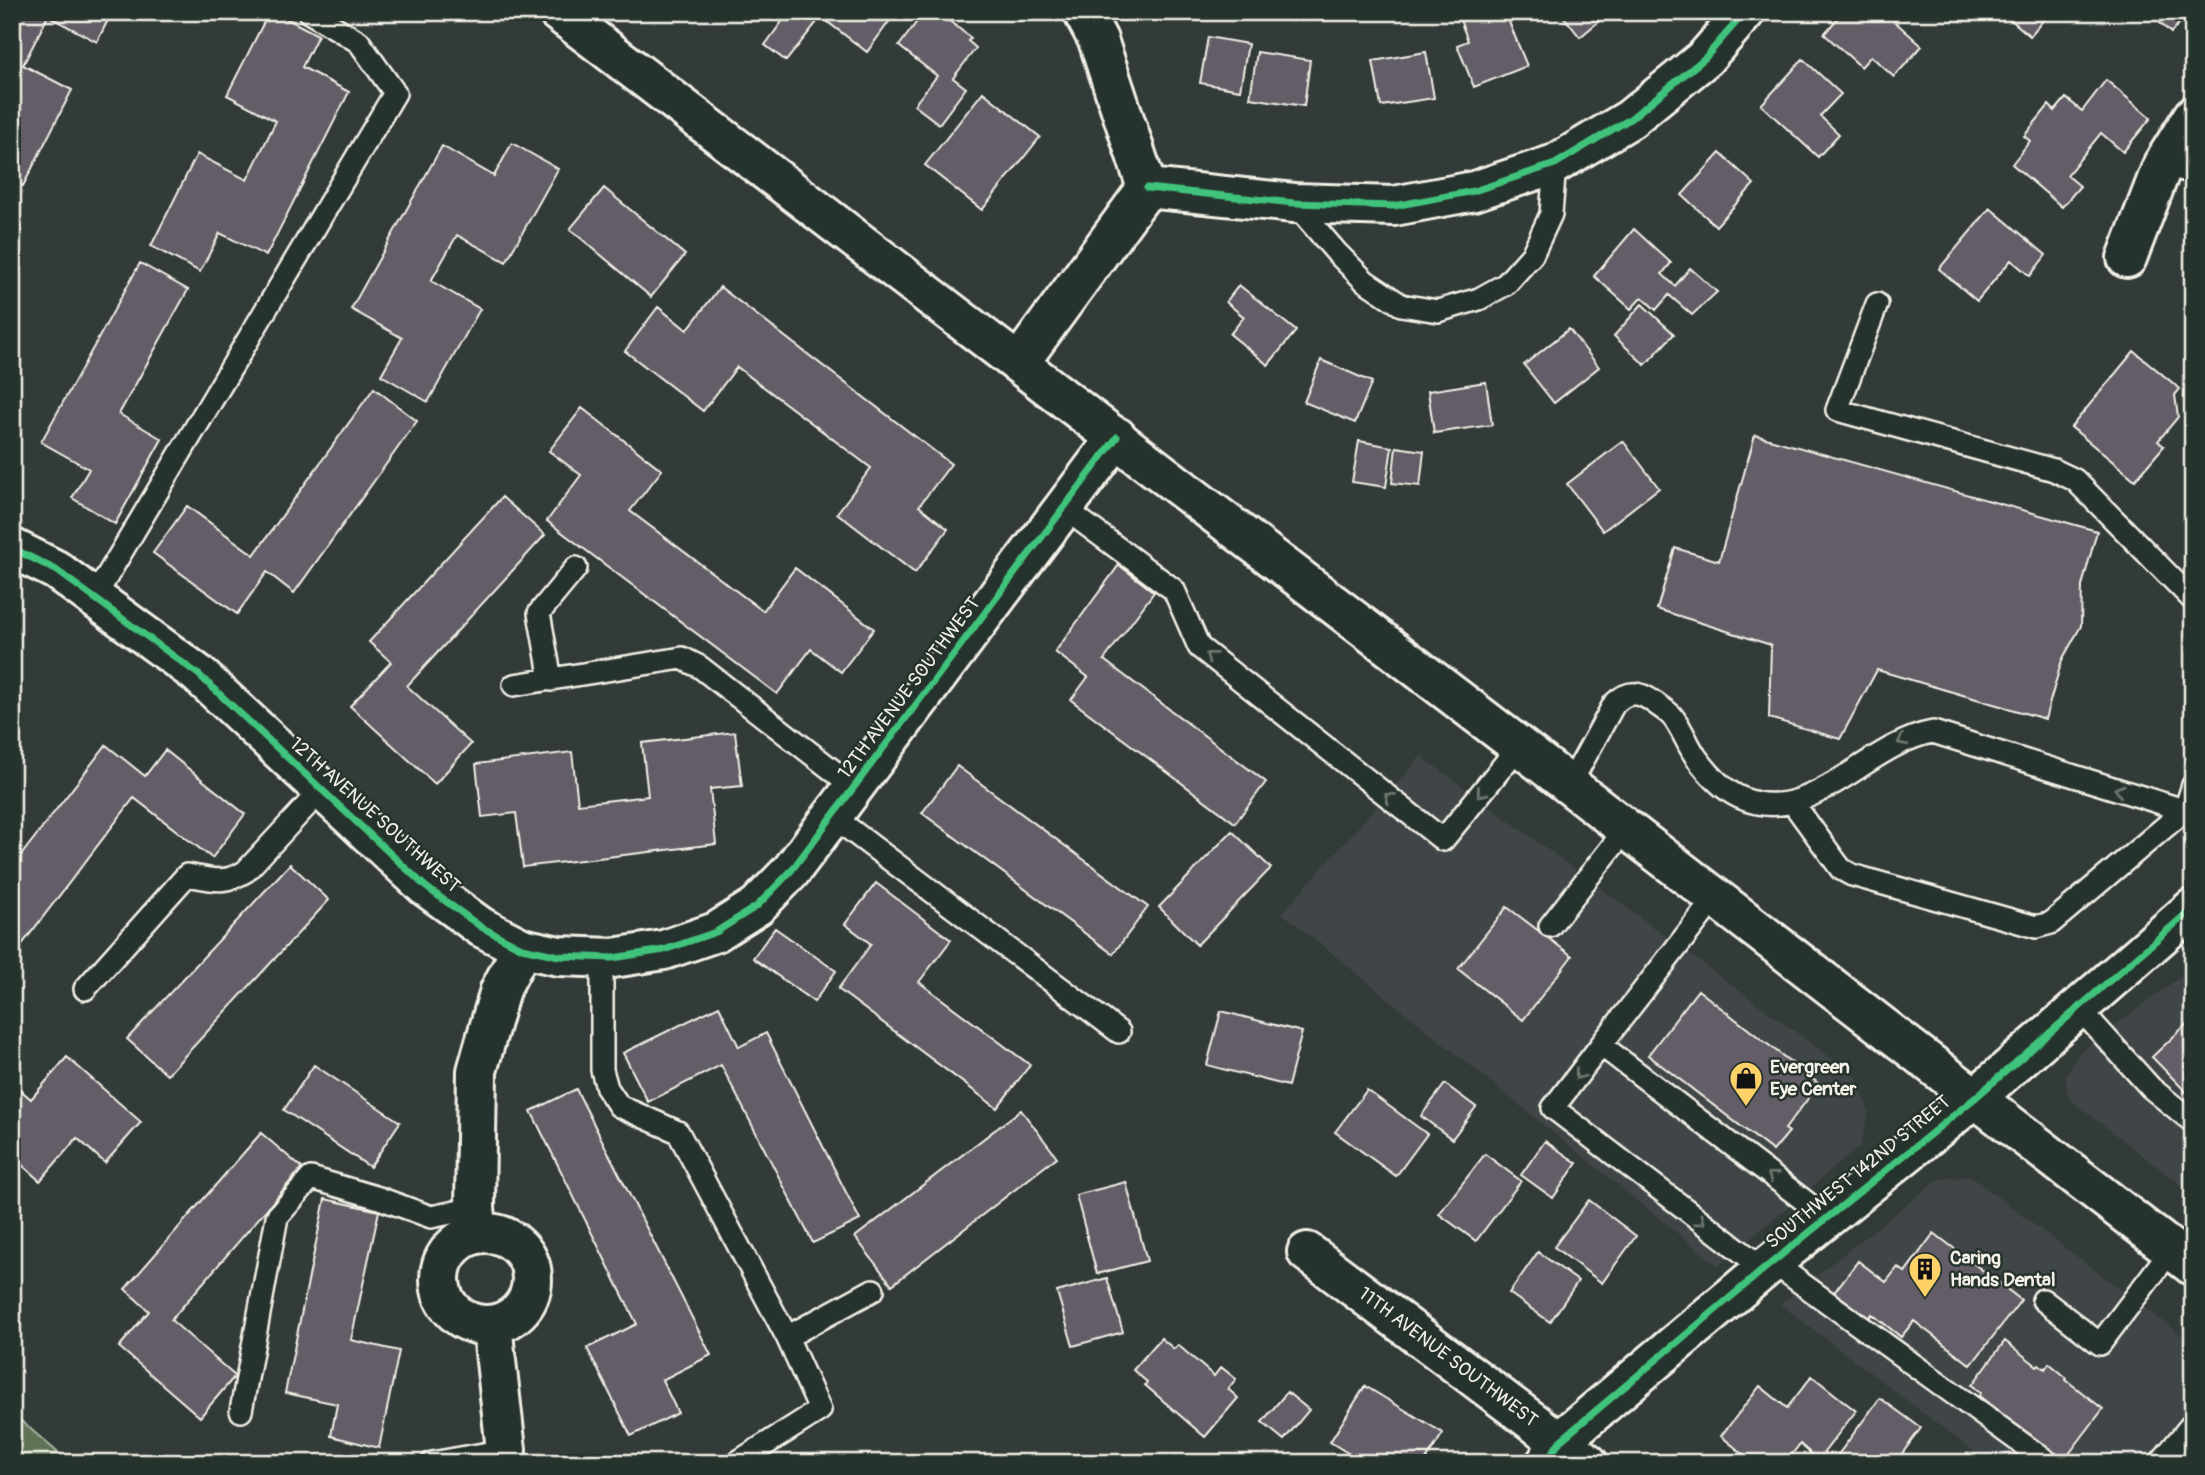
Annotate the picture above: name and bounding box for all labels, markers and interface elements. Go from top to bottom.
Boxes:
street label: 12TH AVENUE SOUTHWEST [833,592,985,784]
one-way arrow [1206,652,1218,665]
street label: 12TH AVENUE SOUTHWEST [285,732,465,898]
one-way arrow [1897,733,1909,747]
one-way arrow [2114,784,2126,798]
one-way arrow [1476,785,1489,797]
one-way arrow [1384,793,1397,806]
place label: Evergreen Eye Center [1770,1055,1857,1101]
shop icon: Evergreen Eye Center [1727,1059,1765,1108]
one-way arrow [1575,1067,1587,1079]
street label: SOUTHWEST 142ND STREET [1761,1090,1955,1254]
one-way arrow [1768,1172,1780,1185]
one-way arrow [1693,1212,1705,1225]
place label: Caring Hands Dental [1950,1246,2055,1292]
building icon: Caring Hands Dental [1906,1250,1944,1299]
street label: 11TH AVENUE SOUTHWEST [1354,1282,1542,1432]

